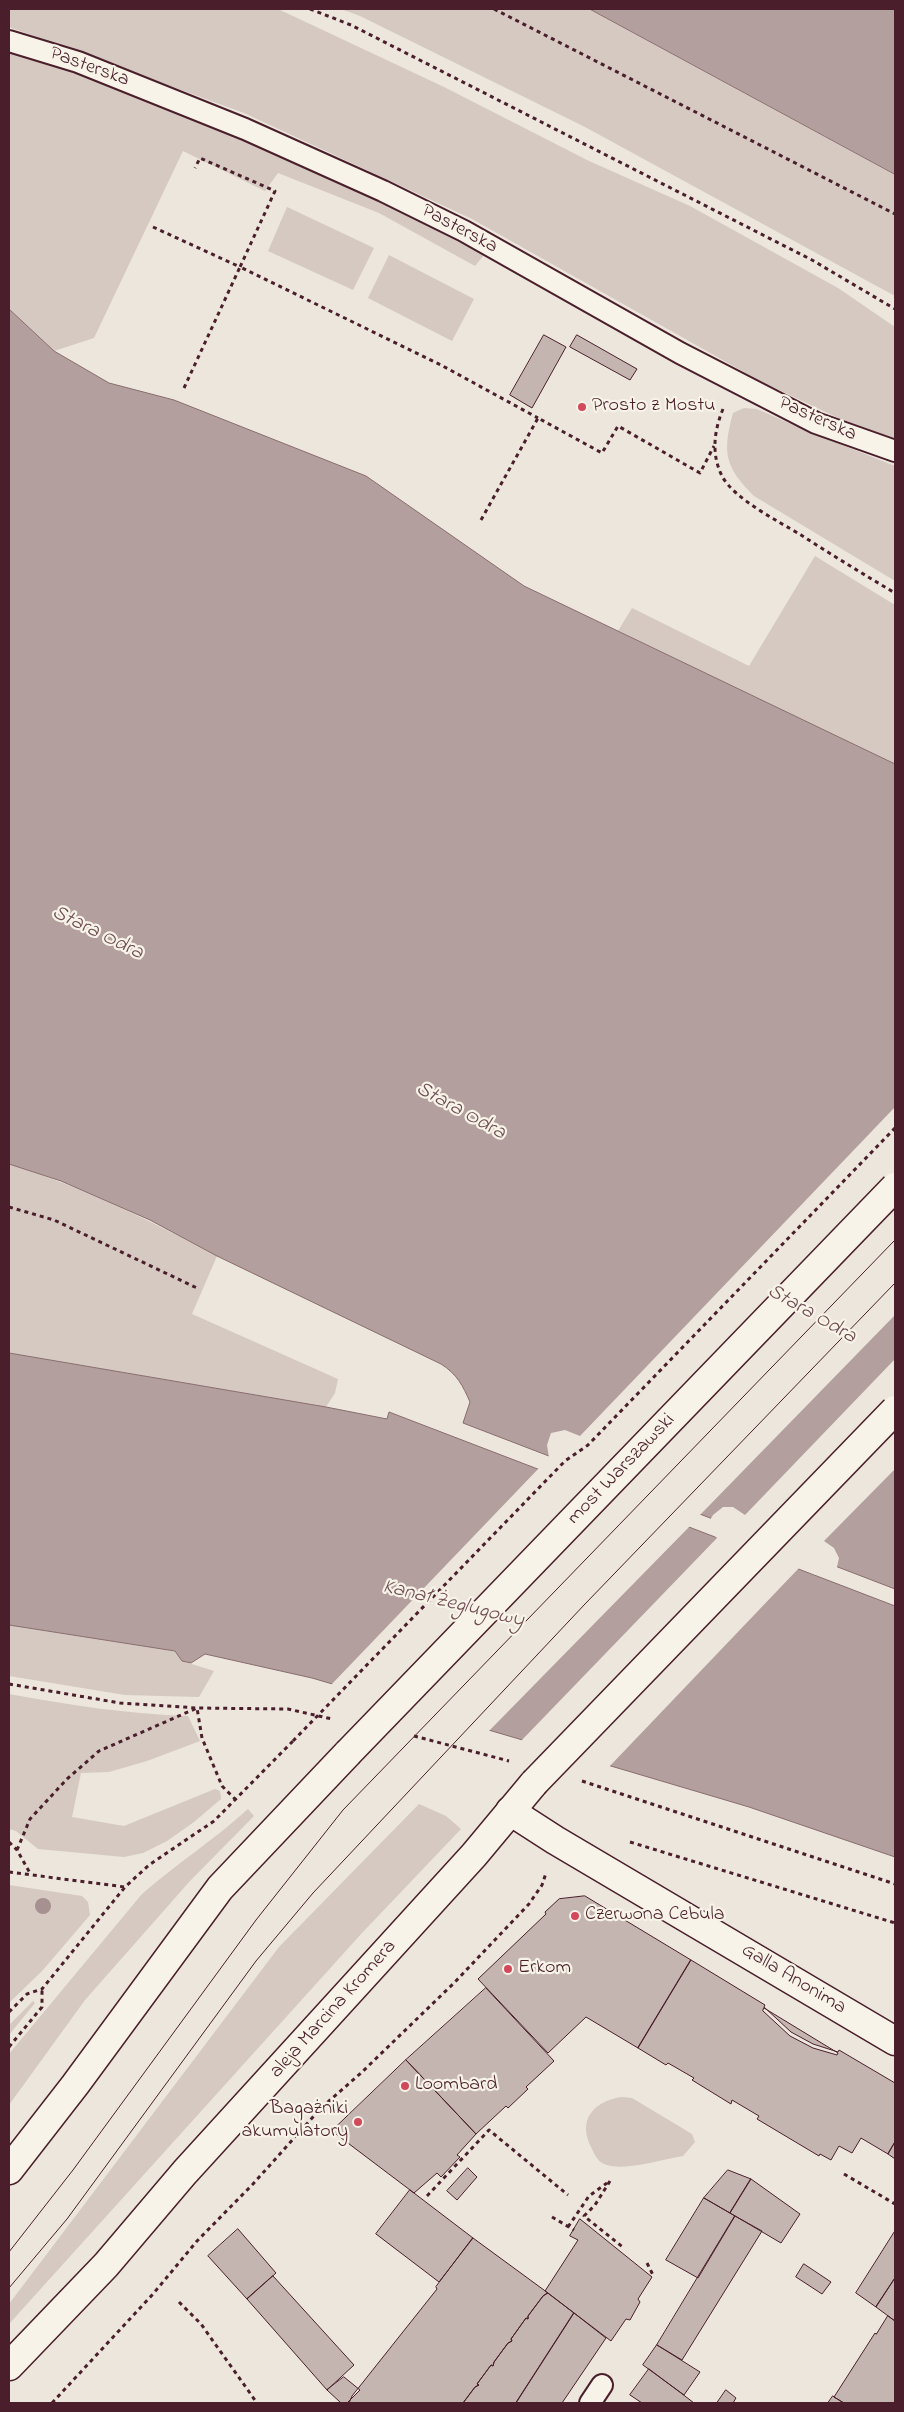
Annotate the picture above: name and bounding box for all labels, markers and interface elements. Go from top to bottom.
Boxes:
street label: Pasterska [46,43,132,93]
street label: Pasterska [417,200,501,260]
street label: Pasterska [774,392,860,448]
place label: Prosto z Mostu [592,395,715,419]
marker: Prosto z Mostu [576,401,588,413]
water label: Stara Odra [47,901,147,967]
water label: Stara Odra [411,1077,509,1147]
water label: Stara Odra [762,1279,860,1351]
street label: most Warszawski [563,1409,681,1531]
water label: Kanał Żeglugowy [380,1575,526,1635]
place label: Czerwona Cebula [585,1904,725,1928]
marker: Czerwona Cebula [569,1910,581,1922]
street label: aleja Marcina Kromera [266,1936,402,2084]
street label: Galla Anonima [736,1939,850,2021]
place label: Erkom [518,1957,571,1981]
marker: Erkom [502,1963,514,1975]
place label: Loombard [415,2074,498,2098]
marker: Loombard [399,2080,411,2092]
place label: Bagażniki akumulatory [242,2098,348,2145]
marker: Bagażniki akumulatory [352,2116,364,2128]

